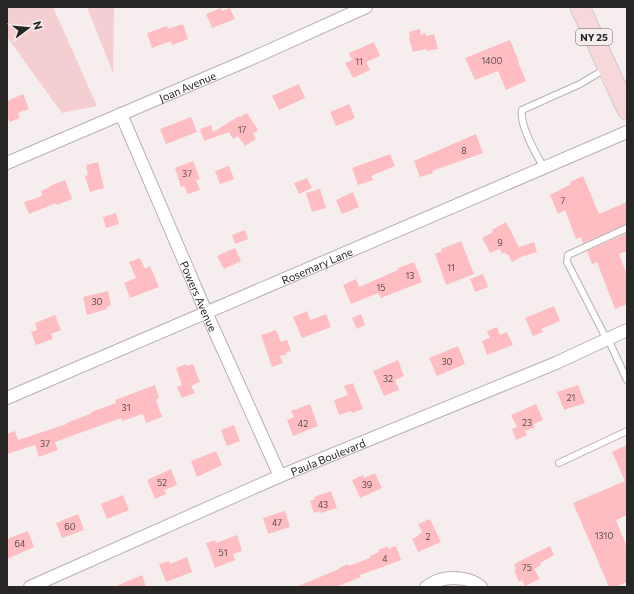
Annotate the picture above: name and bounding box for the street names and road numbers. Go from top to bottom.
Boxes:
road number: NY 25 [576,29,612,45]
street label: Joan Avenue [157,68,218,105]
street label: Rosemary Lane [279,244,354,286]
street label: Powers Avenue [178,259,220,333]
street label: Paula Boulevard [288,435,367,478]

